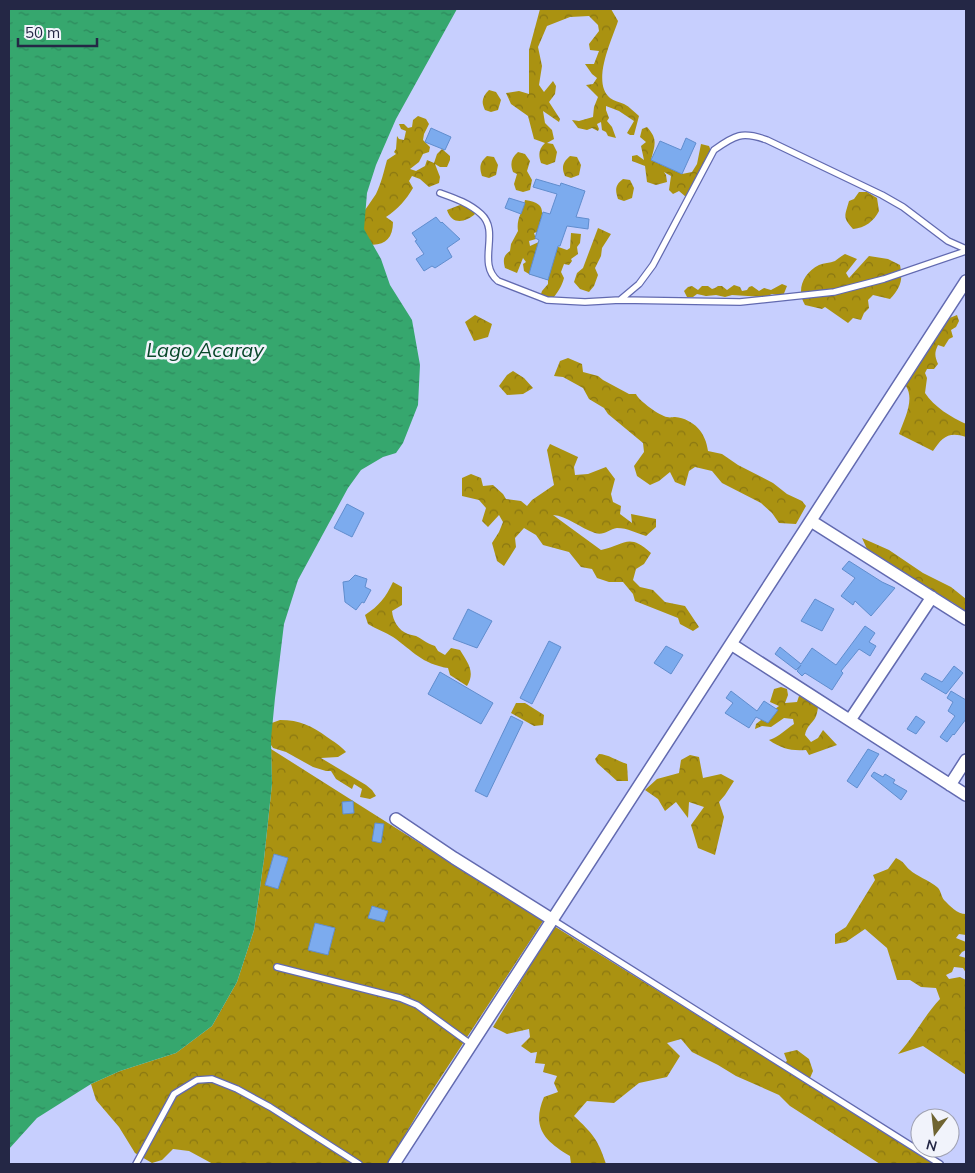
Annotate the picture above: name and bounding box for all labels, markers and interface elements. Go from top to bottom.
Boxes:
scale bar [18,15,96,47]
text: 50 m [25,23,60,42]
water label: Lago Acaray [146,337,265,362]
north arrow [910,1108,960,1158]
text: N [924,1135,939,1156]

